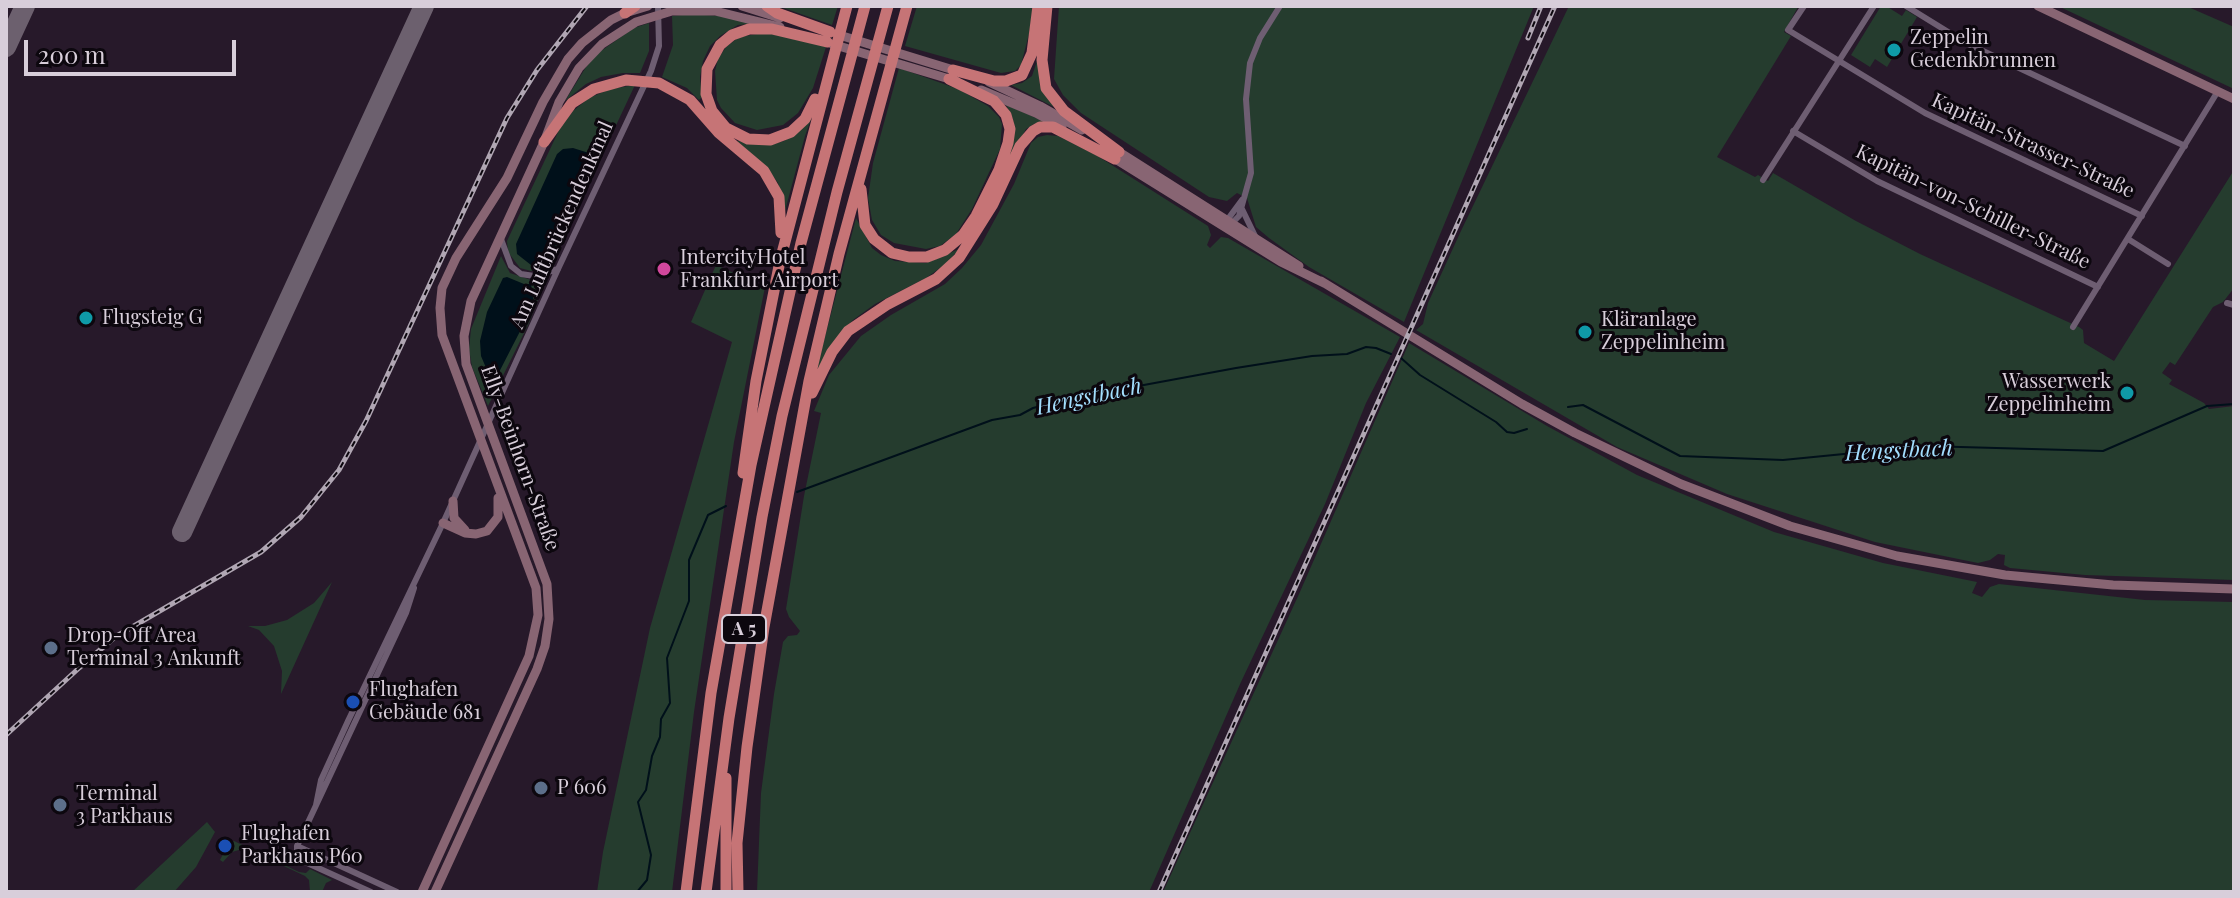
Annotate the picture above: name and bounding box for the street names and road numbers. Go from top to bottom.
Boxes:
street label: Kapitän-Strasser-Straße [1928,88,2138,204]
street label: Am Luftbrückendenkmal [505,118,619,332]
street label: Kapitän-von-Schiller-Straße [1852,140,2094,274]
street label: Elly-Beinhorn-Straße [475,362,565,554]
road number: A 5 [722,615,766,643]

